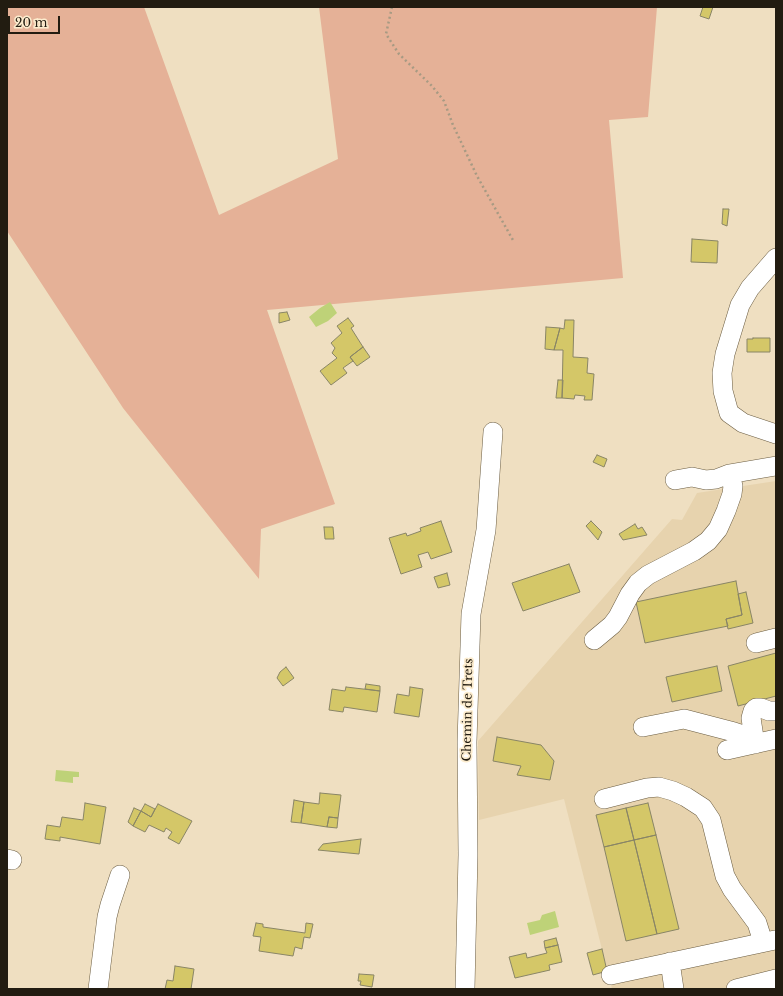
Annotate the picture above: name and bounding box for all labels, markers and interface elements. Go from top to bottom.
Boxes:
scale bar [10,8,62,34]
text: 20 m [15,15,47,30]
street label: Chemin de Trets [460,658,476,762]

